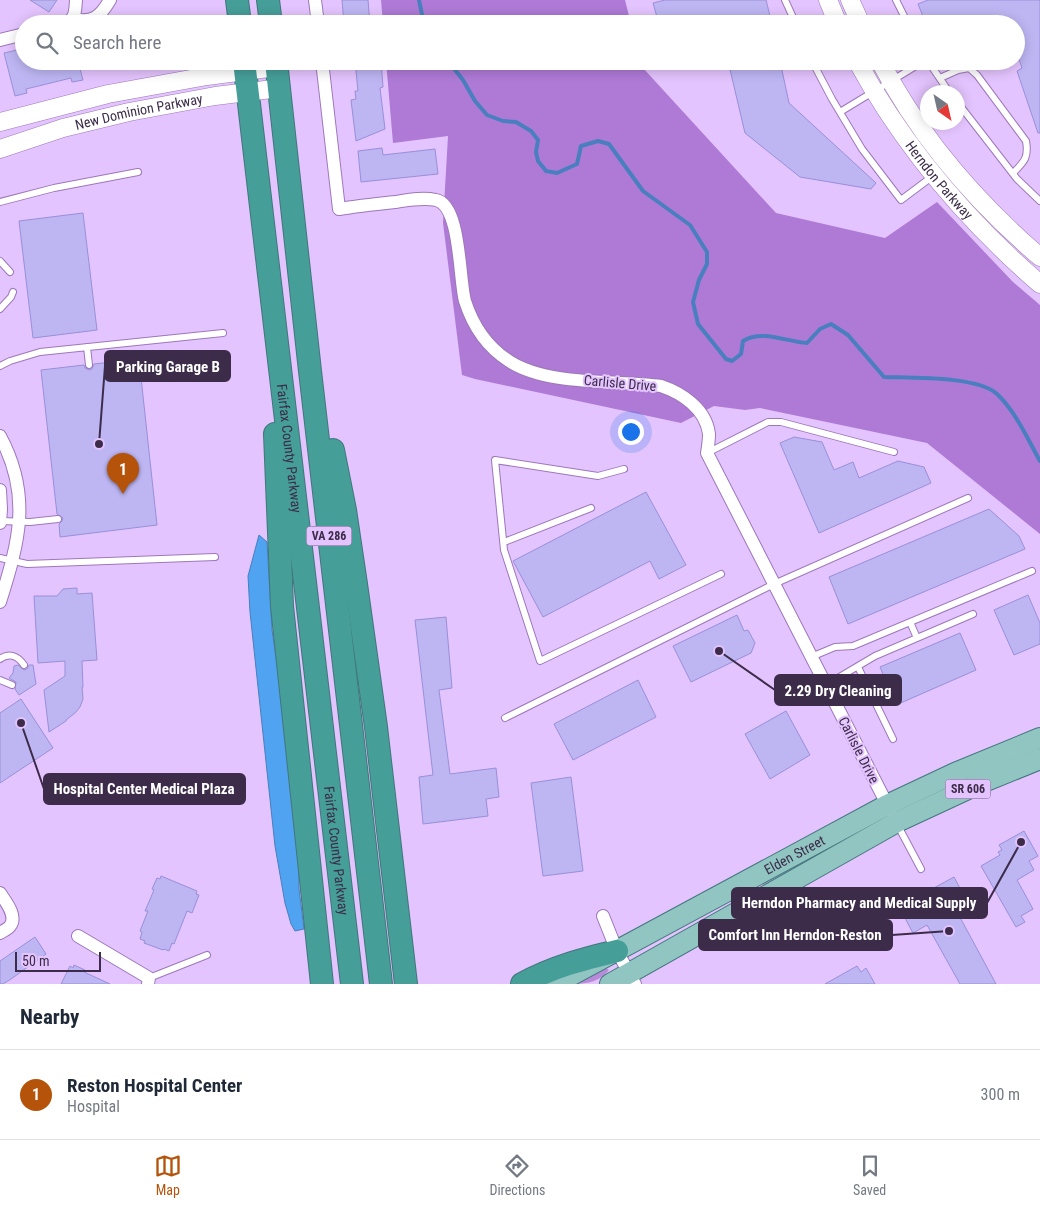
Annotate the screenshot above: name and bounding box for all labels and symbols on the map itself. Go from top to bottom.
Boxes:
north arrow [920,85,965,130]
street label: New Dominion Parkway [73,90,204,133]
street label: Herndon Parkway [902,138,976,223]
callout: Parking Garage B [105,351,230,381]
text: Parking Garage B [116,358,220,376]
street label: Carlisle Drive [583,372,657,394]
street label: Fairfax County Parkway [274,383,305,514]
your location [618,419,644,445]
pin: 1 [107,453,139,494]
road number: VA 286 [306,526,352,546]
callout: 2.29 Dry Cleaning [775,675,901,705]
text: 2.29 Dry Cleaning [785,682,891,700]
street label: Carlisle Drive [835,714,883,786]
callout: Hospital Center Medical Plaza [44,774,245,804]
text: Hospital Center Medical Plaza [53,780,235,798]
road number: SR 606 [946,780,990,799]
street label: Fairfax County Parkway [321,785,352,916]
street label: Elden Street [761,832,828,878]
callout: Herndon Pharmacy and Medical Supply [732,888,987,918]
text: Herndon Pharmacy and Medical Supply [742,894,977,912]
callout: Comfort Inn Herndon-Reston [699,920,892,950]
text: Comfort Inn Herndon-Reston [708,926,882,944]
scale bar [15,949,101,972]

